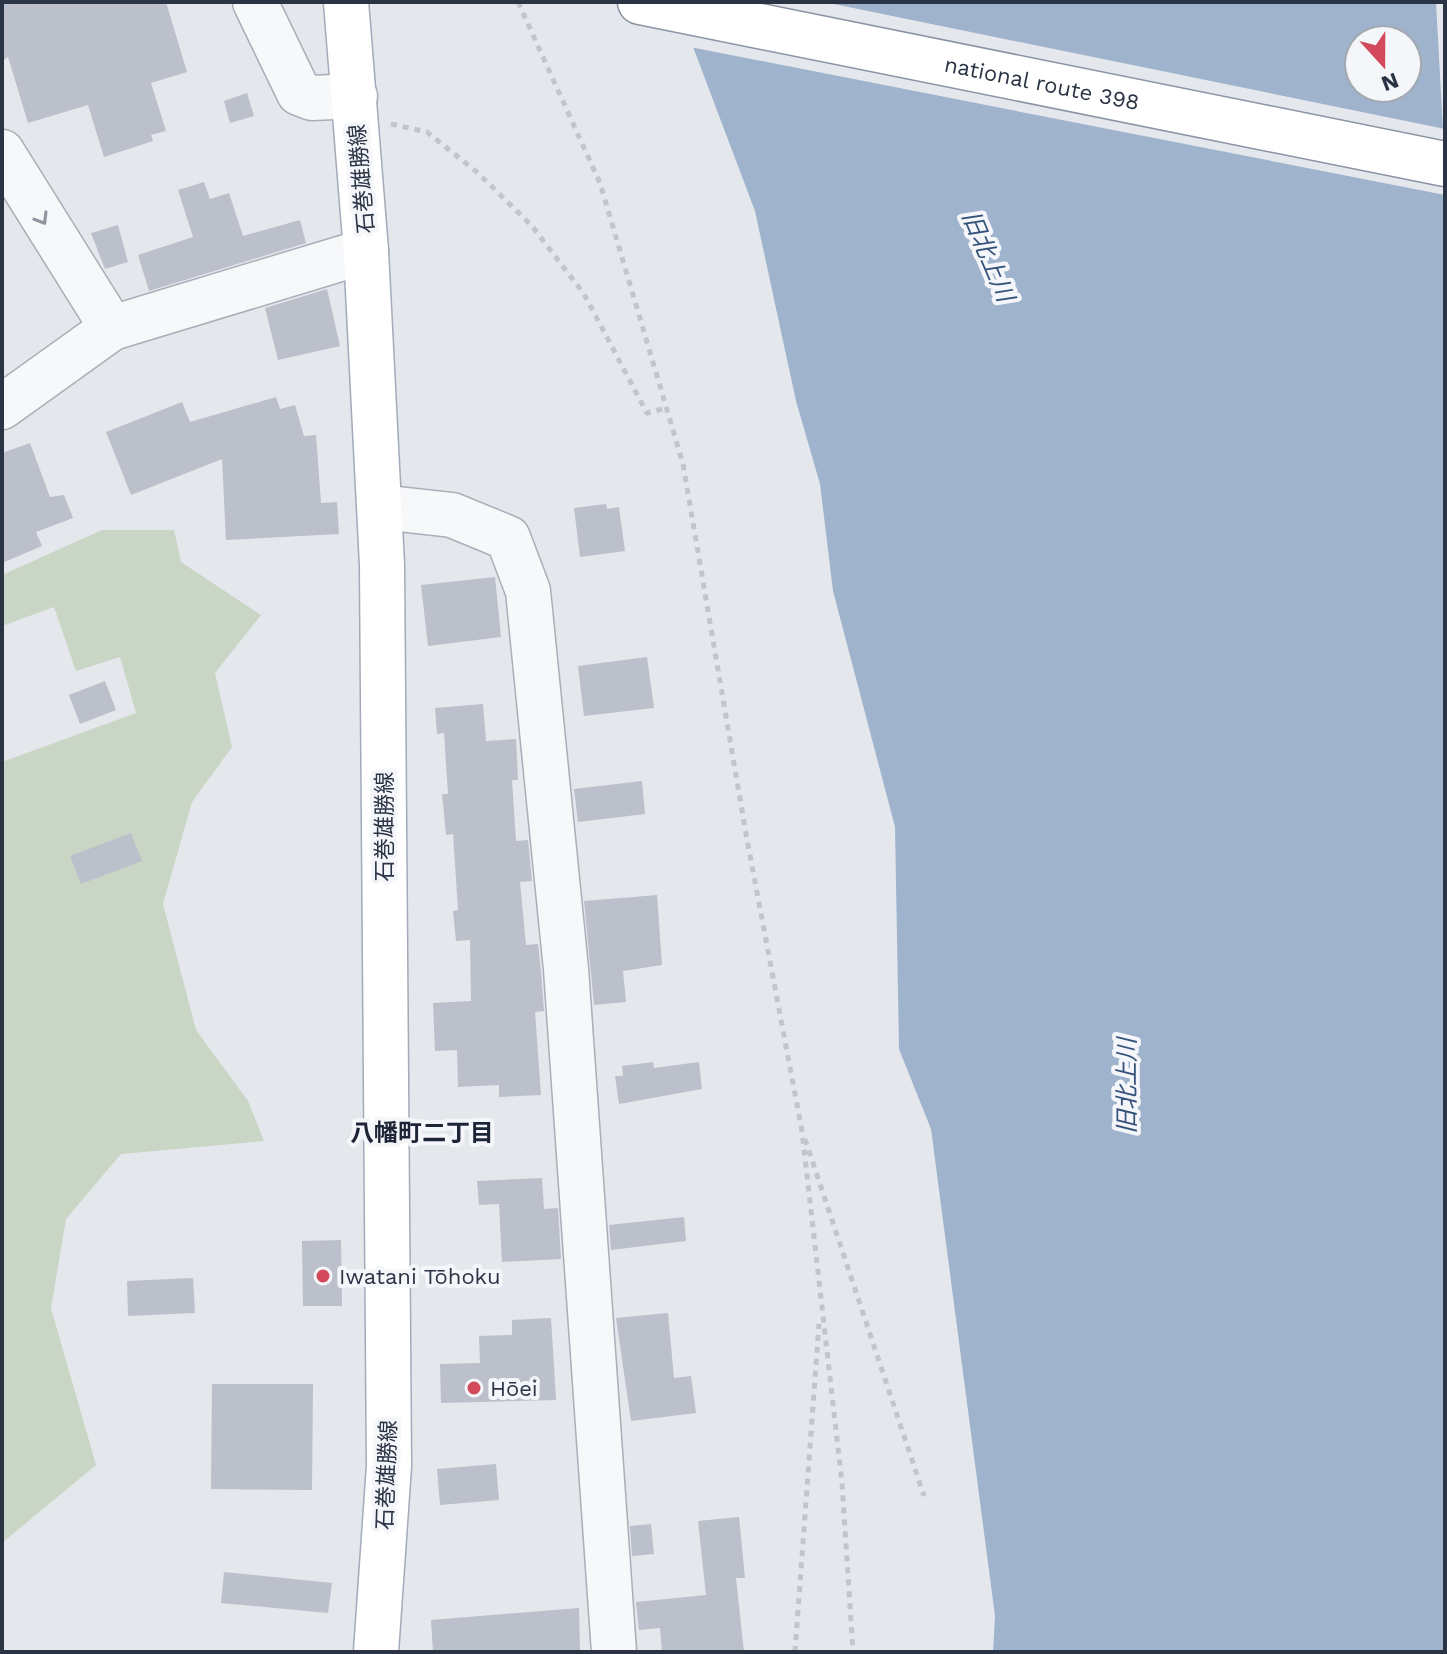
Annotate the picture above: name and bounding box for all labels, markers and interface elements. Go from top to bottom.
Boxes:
north arrow [1343,24,1423,104]
street label: national route 398 [942,52,1142,115]
text: N [1378,68,1402,97]
street label: 石巻雄勝線 [344,123,379,235]
water label: 旧北上川 [956,206,1021,308]
one-way arrow [33,210,48,225]
street label: 石巻雄勝線 [372,772,397,882]
water label: 旧北上川 [1113,1035,1141,1134]
district label: 八幡町二丁目 [350,1119,494,1147]
place label: Iwatani Tōhoku [339,1264,501,1289]
marker: Iwatani Tōhoku [314,1267,332,1285]
place label: Hōei [490,1376,538,1401]
marker: Hōei [465,1379,483,1397]
street label: 石巻雄勝線 [372,1420,401,1530]

